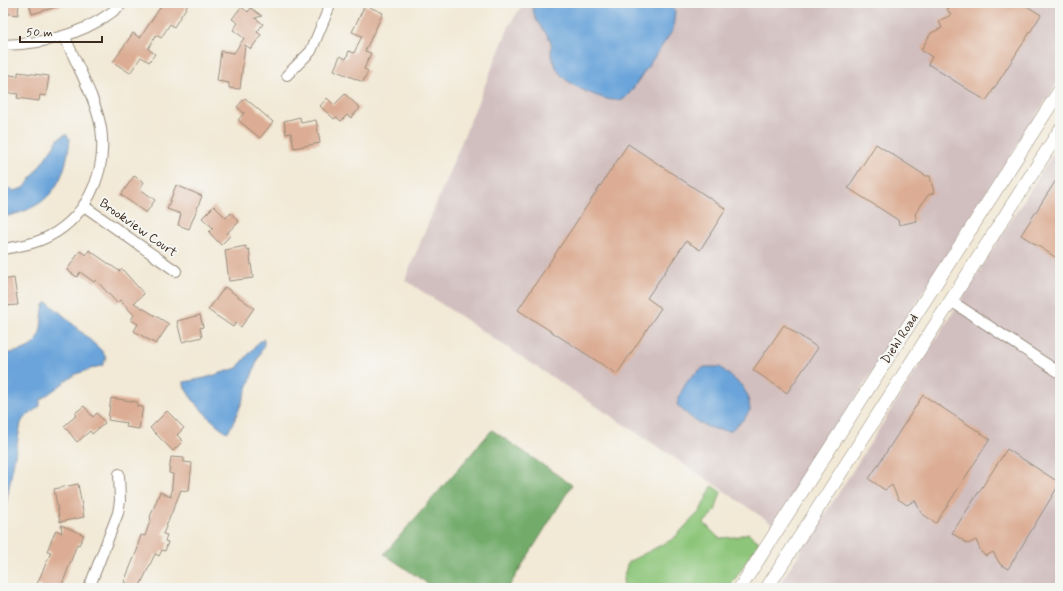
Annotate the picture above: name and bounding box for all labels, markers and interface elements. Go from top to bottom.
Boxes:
scale bar [20,18,102,44]
text: 50 m [26,25,53,41]
street label: Brookview Court [96,195,180,261]
street label: Diehl Road [877,311,923,367]

